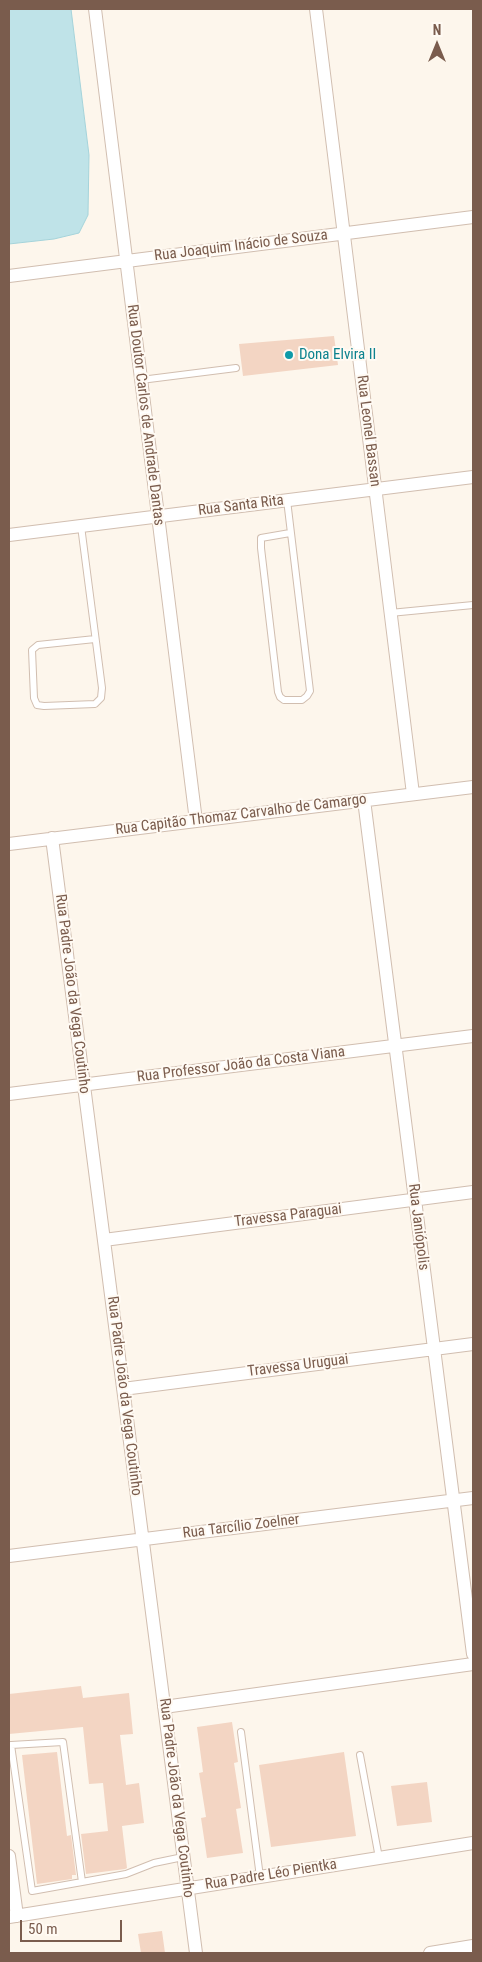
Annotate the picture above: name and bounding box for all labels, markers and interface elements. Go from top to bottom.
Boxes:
north arrow [412,20,462,70]
text: N [433,22,441,38]
street label: Rua Joaquim Inácio de Souza [153,226,329,266]
street label: Rua Doutor Carlos de Andrade Dantas [122,303,168,527]
place label: Dona Elvira II [299,346,376,364]
marker: Dona Elvira II [283,349,295,361]
street label: Rua Leonel Bassan [352,374,384,488]
street label: Rua Santa Rita [197,492,285,520]
street label: Rua Capitão Thomaz Carvalho de Camargo [114,791,368,839]
street label: Rua Padre João da Vega Coutinho [51,893,93,1095]
street label: Rua Professor João da Costa Viana [136,1043,346,1087]
street label: Rua Janiópolis [404,1183,432,1271]
street label: Travessa Paraguai [233,1200,343,1232]
street label: Rua Padre João da Vega Coutinho [103,1295,145,1497]
street label: Travessa Uruguai [246,1351,350,1381]
street label: Rua Tarcílio Zoelner [182,1511,300,1543]
street label: Rua Padre João da Vega Coutinho [155,1697,197,1899]
street label: Rua Padre Léo Pientka [204,1856,338,1894]
scale bar [22,1910,125,1942]
text: 50 m [28,1920,58,1938]

